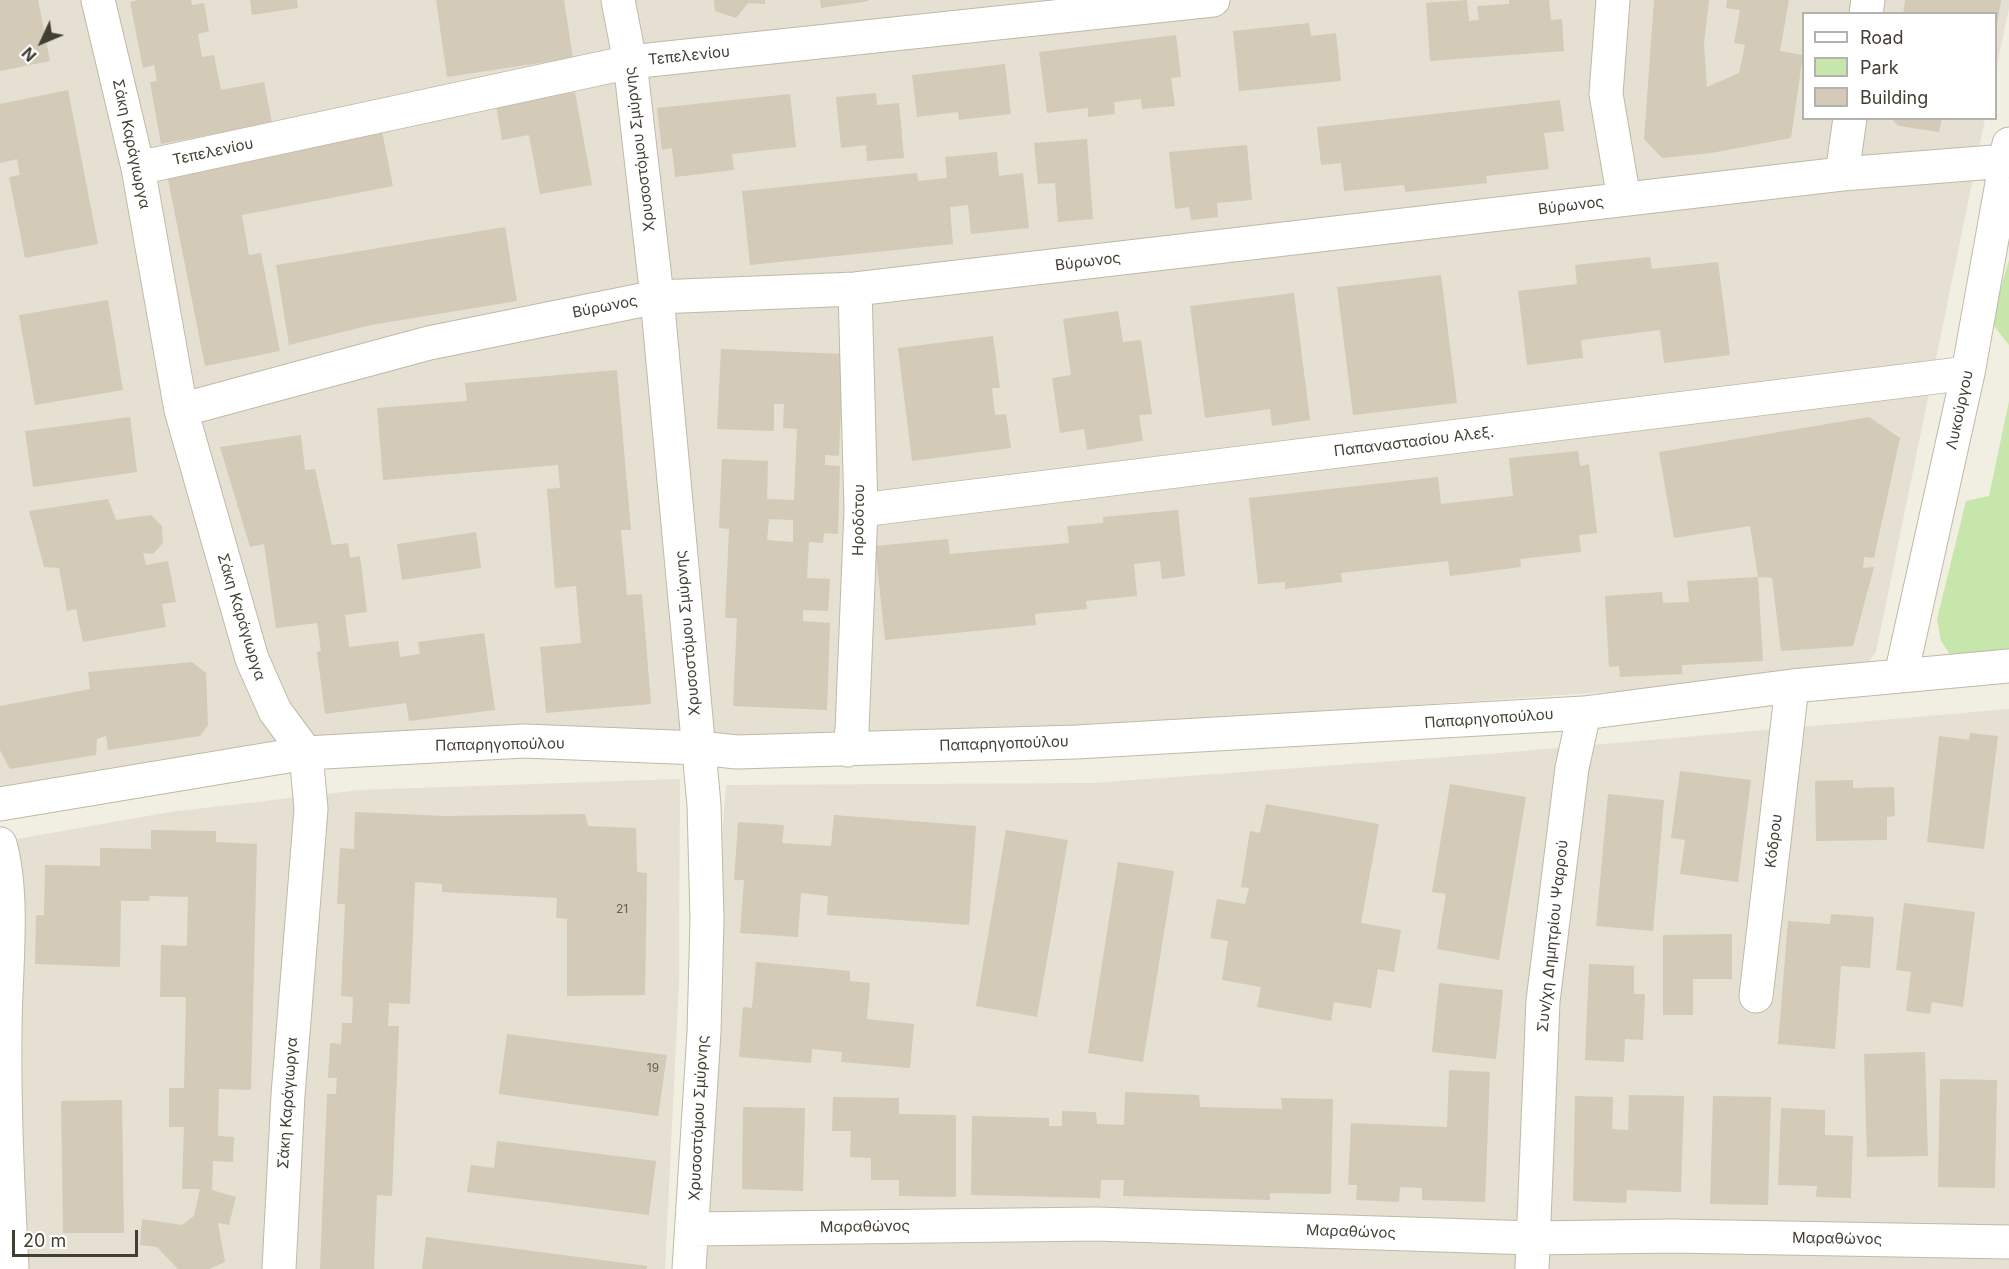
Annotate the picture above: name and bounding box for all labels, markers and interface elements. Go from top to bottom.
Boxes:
north arrow [12,12,72,72]
legend [1802,12,1997,120]
text: Road [1860,27,1903,48]
text: N [18,43,40,66]
street label: Τεπελενίου [647,43,731,69]
text: Park [1860,57,1899,78]
street label: Χρυσοστόμου Σμύρνης [621,66,659,232]
street label: Σάκη Καράγιωργα [108,78,154,210]
text: Building [1860,87,1928,108]
street label: Τεπελενίου [171,135,255,169]
street label: Βύρωνος [1537,193,1605,219]
street label: Βύρωνος [1054,249,1122,275]
street label: Βύρωνος [571,292,639,322]
street label: Λυκούργου [1943,369,1977,451]
street label: Παπαναστασίου Αλεξ. [1333,423,1495,461]
street label: Ηροδότου [849,484,869,556]
street label: Χρυσοστόμου Σμύρνης [672,550,704,716]
street label: Σάκη Καράγιωργα [213,551,269,683]
street label: Παπαρηγοπούλου [1424,706,1554,732]
street label: Παπαρηγοπούλου [939,733,1069,755]
street label: Παπαρηγοπούλου [435,735,565,755]
street label: Κόδρου [1762,813,1786,869]
street label: Συν/χη Δημητρίου Ψαρρού [1534,839,1572,1033]
house number: 21 [616,902,628,916]
street label: Χρυσοστόμου Σμύρνης [686,1035,712,1201]
street label: Σάκη Καράγιωργα [274,1037,302,1169]
house number: 19 [647,1061,659,1075]
street label: Μαραθώνος [820,1217,910,1237]
scale bar [15,1218,141,1256]
street label: Μαραθώνος [1306,1221,1396,1243]
street label: Μαραθώνος [1792,1229,1882,1249]
text: 20 m [23,1230,66,1251]

